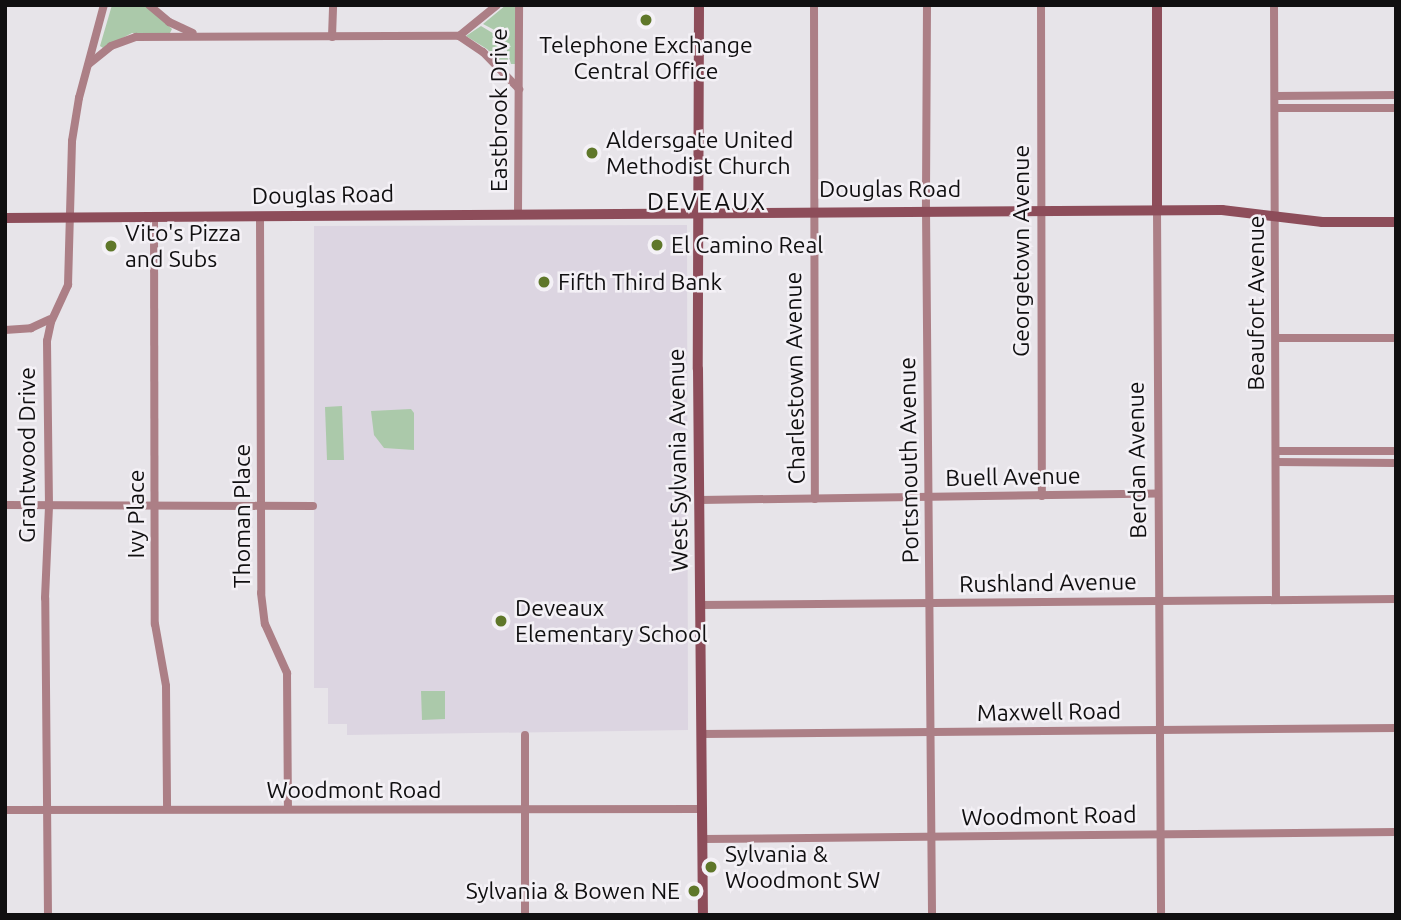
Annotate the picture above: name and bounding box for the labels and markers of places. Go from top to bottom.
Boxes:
marker: Telephone Exchange Central Office [638,12,654,28]
place label: Telephone Exchange Central Office [539,31,753,85]
place label: Aldersgate United Methodist Church [606,126,793,180]
marker: Aldersgate United Methodist Church [584,145,600,161]
place label: Vito's Pizza and Subs [125,219,241,273]
place label: El Camino Real [671,231,823,259]
marker: El Camino Real [649,237,665,253]
marker: Vito's Pizza and Subs [103,238,119,254]
place label: Fifth Third Bank [558,268,722,296]
marker: Fifth Third Bank [536,274,552,290]
place label: Deveaux Elementary School [515,594,708,648]
marker: Deveaux Elementary School [493,613,509,629]
place label: Sylvania & Woodmont SW [725,840,880,894]
marker: Sylvania & Woodmont SW [703,859,719,875]
place label: Sylvania & Bowen NE [466,877,680,905]
marker: Sylvania & Bowen NE [686,883,702,899]

